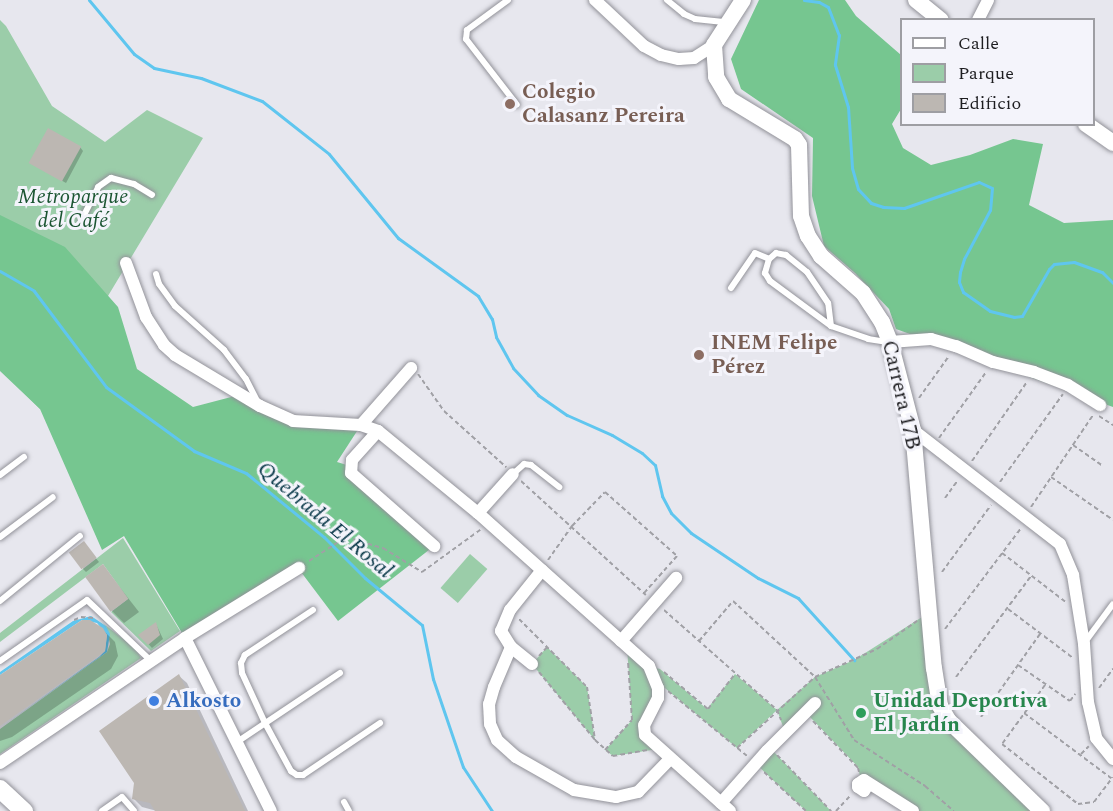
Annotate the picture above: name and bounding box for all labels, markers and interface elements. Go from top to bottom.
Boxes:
legend [900,18,1095,126]
text: Calle [958,30,999,57]
text: Parque [958,60,1014,87]
place label: Colegio Calasanz Pereira [522,79,685,129]
text: Edificio [958,90,1021,117]
marker: Colegio Calasanz Pereira [503,97,517,111]
park label: Metroparque del Café [18,184,128,234]
place label: INEM Felipe Pérez [711,330,837,380]
street label: Carrera 17B [876,338,926,452]
marker: INEM Felipe Pérez [692,348,706,362]
water label: Quebrada El Rosal [252,456,398,584]
place label: Alkosto [166,688,241,714]
place label: Unidad Deportiva El Jardín [873,688,1047,738]
marker: Alkosto [147,694,161,708]
marker: Unidad Deportiva El Jardín [854,706,868,720]

